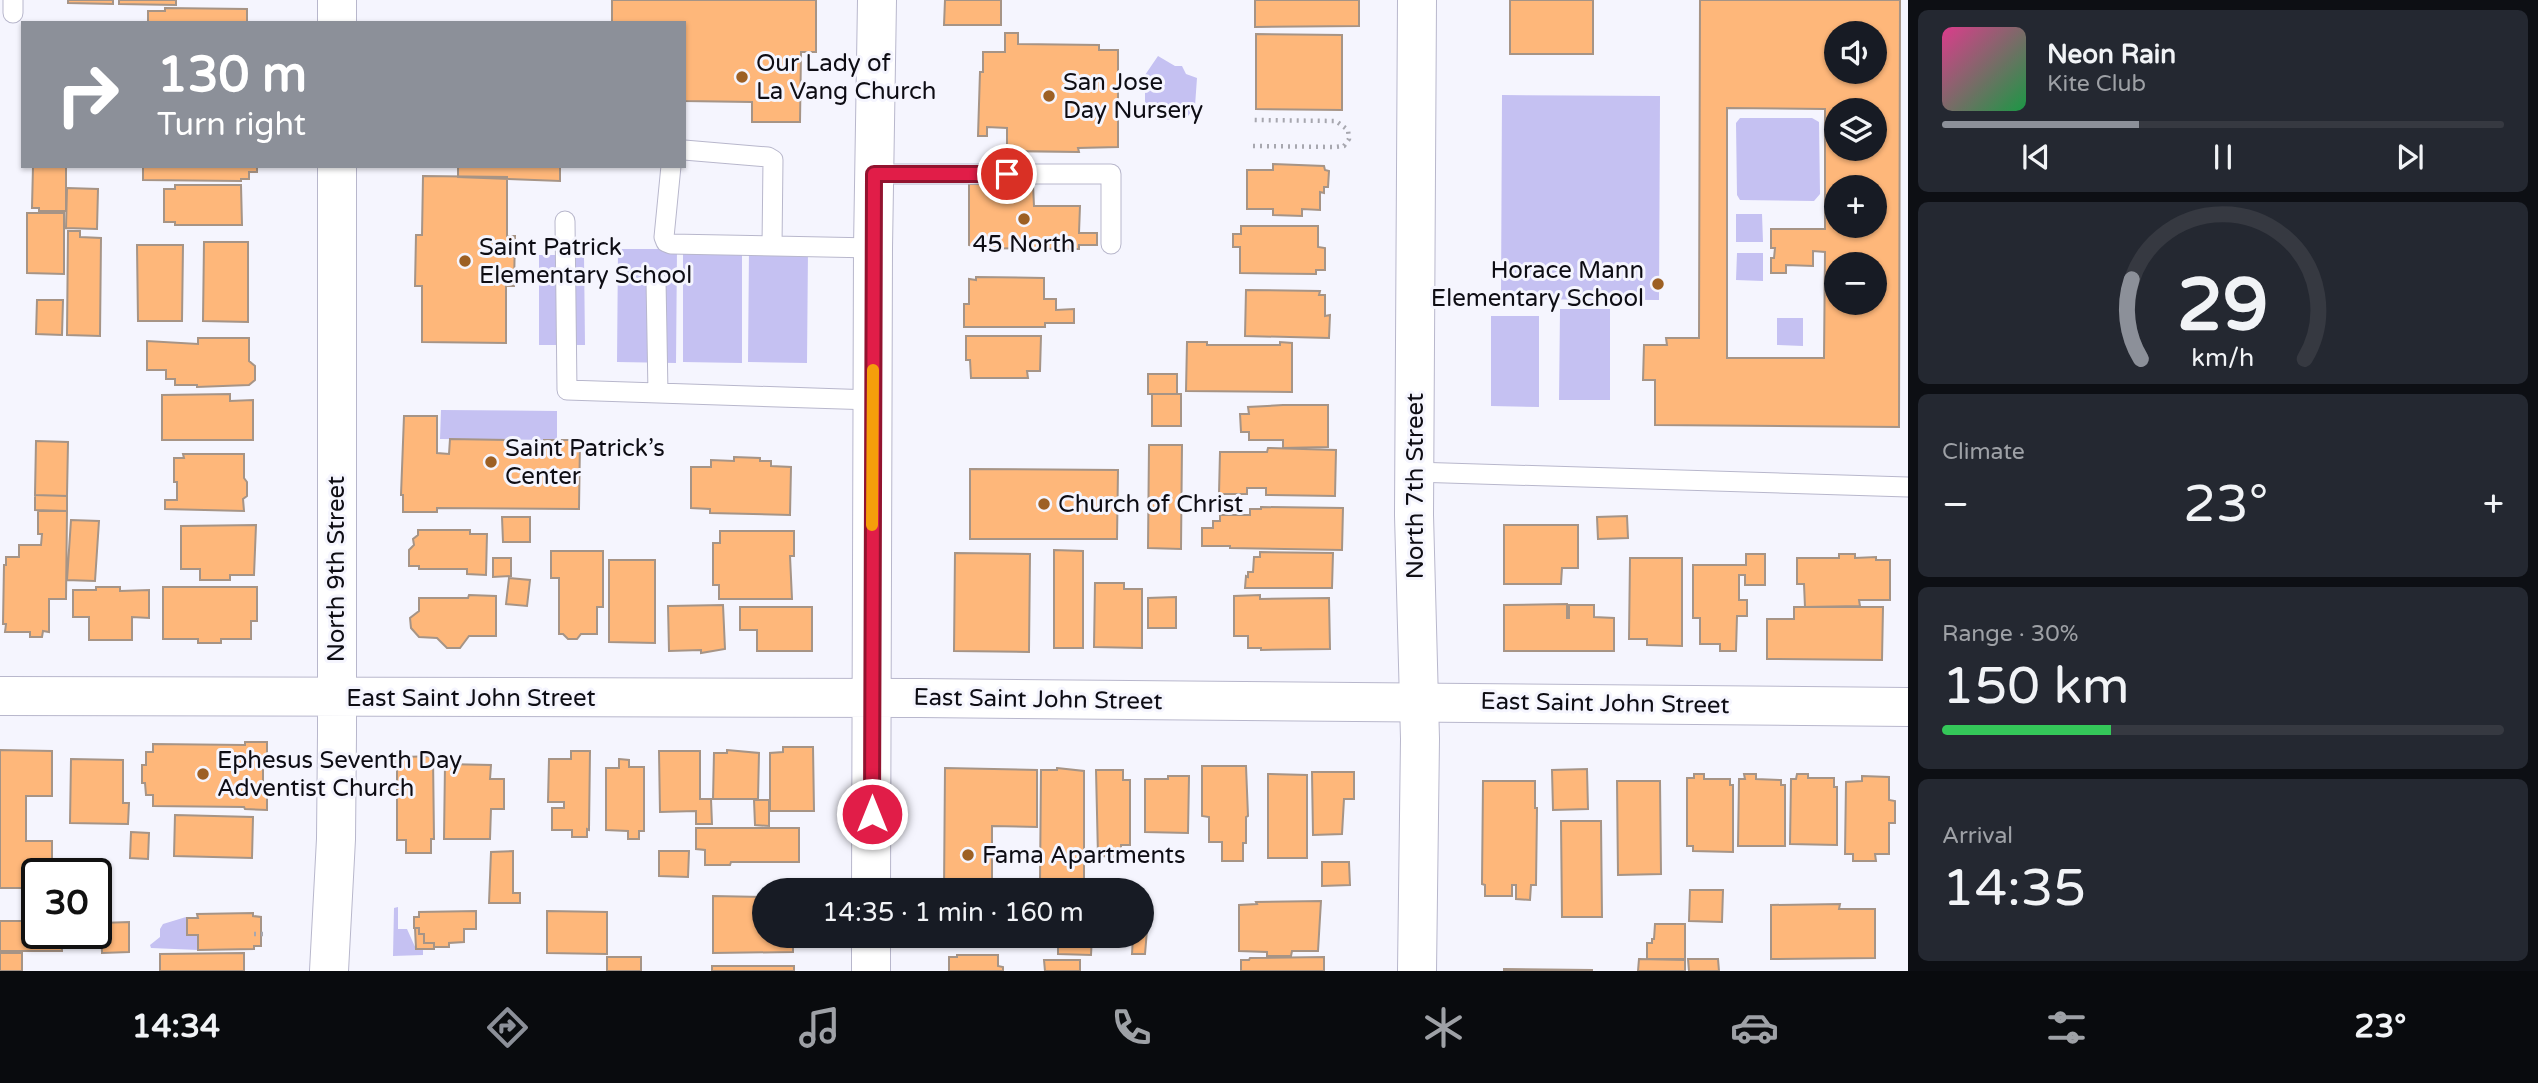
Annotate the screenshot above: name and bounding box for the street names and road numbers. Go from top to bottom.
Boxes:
street label: North 7th Street [1401,393,1430,579]
street label: North 9th Street [322,476,351,662]
street label: East Saint John Street [913,683,1163,716]
street label: East Saint John Street [346,684,596,713]
street label: East Saint John Street [1480,687,1730,720]

